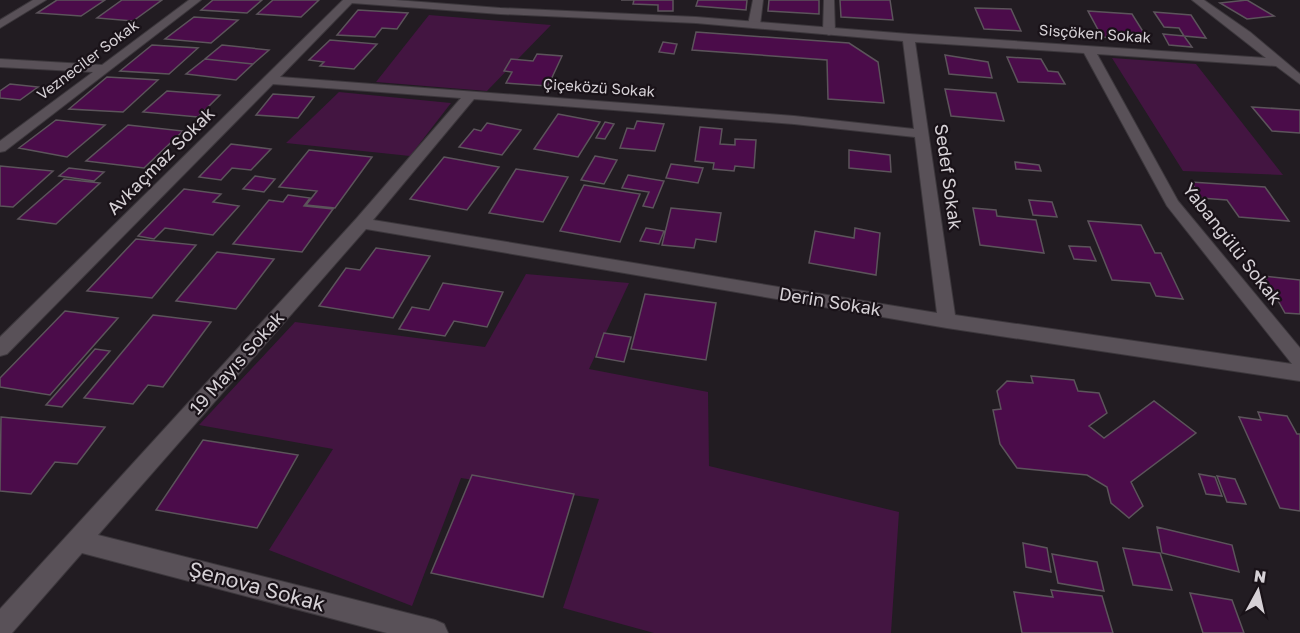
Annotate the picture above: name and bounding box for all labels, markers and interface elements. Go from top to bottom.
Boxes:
street label: Vezneciler Sokak [33,15,142,103]
street label: Sisçöken Sokak [1038,20,1152,46]
street label: Çiçeközü Sokak [542,74,656,100]
street label: Avkaçmaz Sokak [102,102,219,219]
street label: Sedef Sokak [931,122,967,231]
street label: Yabangülü Sokak [1178,178,1287,309]
street label: Derin Sokak [778,282,883,320]
street label: 19 Mayıs Sokak [184,306,288,418]
street label: Şenova Sokak [186,555,329,617]
north arrow [1228,561,1288,621]
text: N [1253,565,1268,587]

